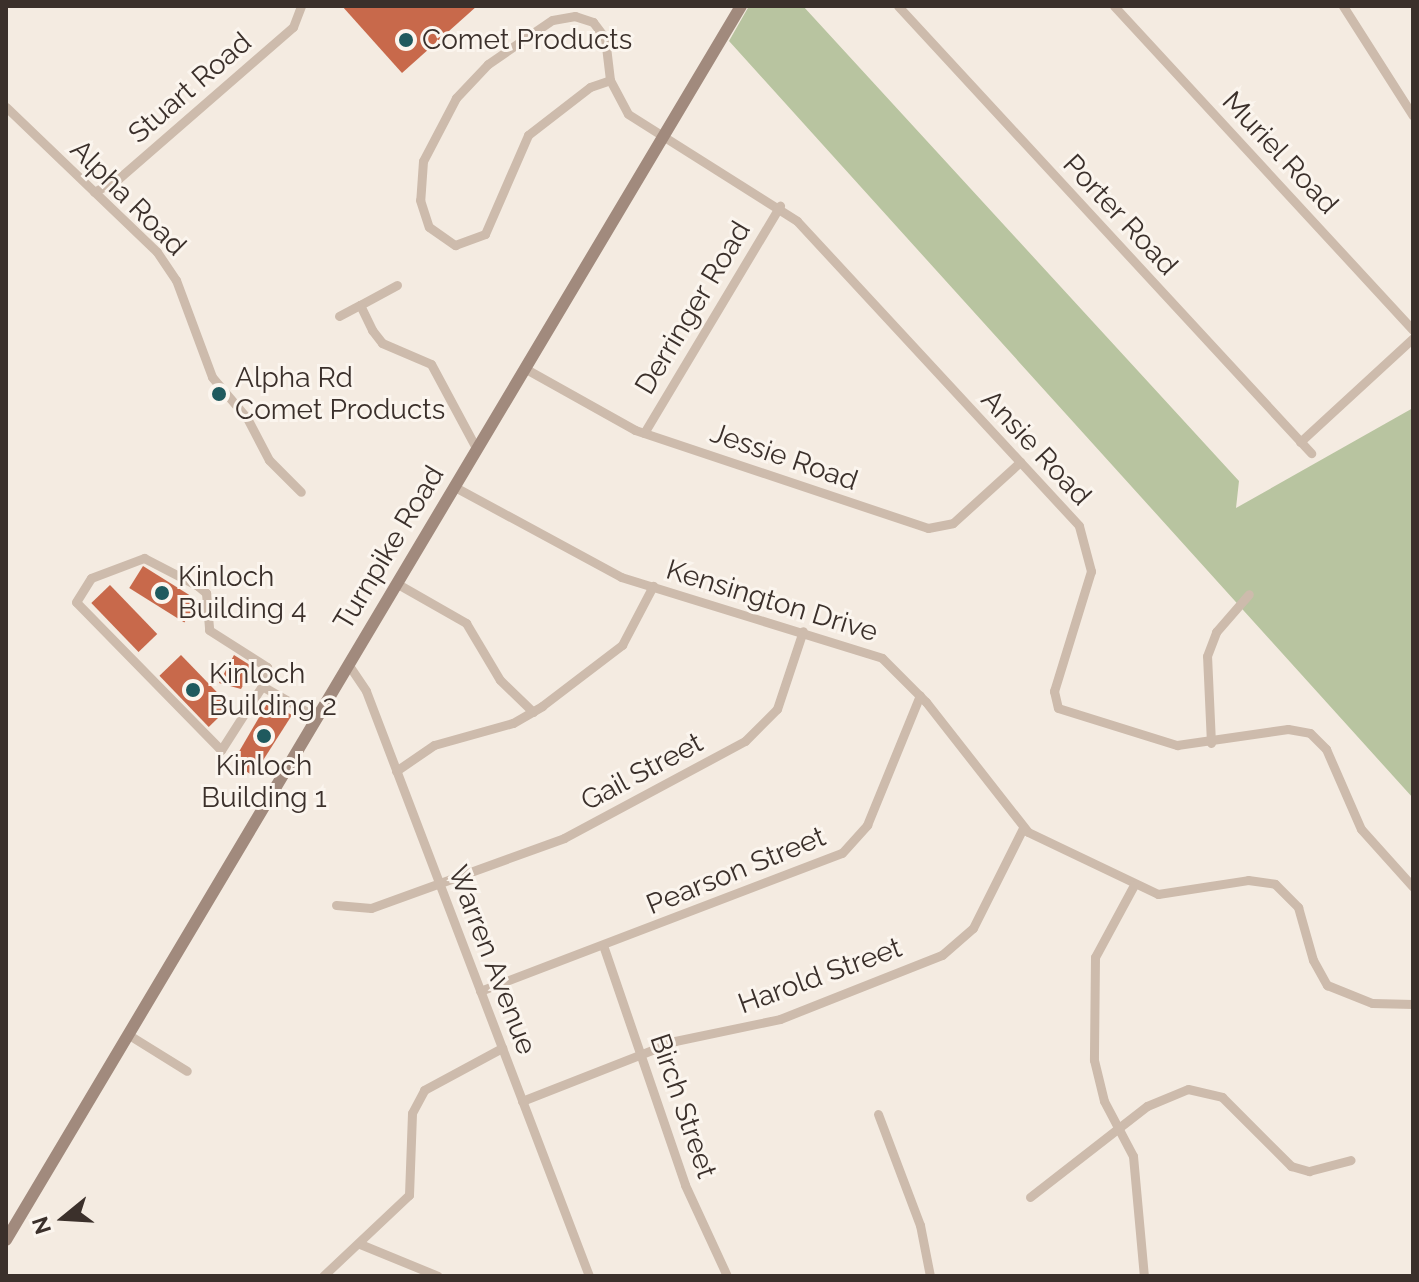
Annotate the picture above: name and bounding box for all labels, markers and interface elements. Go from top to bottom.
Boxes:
place label: Comet Products [422,23,632,57]
street label: Stuart Road [122,26,258,150]
marker: Comet Products [397,31,415,49]
street label: Muriel Road [1215,85,1345,221]
street label: Alpha Road [63,133,193,263]
street label: Porter Road [1055,147,1185,283]
street label: Derringer Road [628,215,758,401]
place label: Alpha Rd Comet Products [235,361,445,427]
street label: Ansie Road [974,383,1098,513]
marker: Alpha Rd Comet Products [210,385,228,403]
street label: Jessie Road [706,416,862,498]
street label: Turnpike Road [327,460,451,636]
street label: Kensington Drive [662,553,882,649]
place label: Kinloch Building 4 [178,560,307,626]
marker: Kinloch Building 4 [153,584,171,602]
place label: Kinloch Building 2 [209,657,337,723]
marker: Kinloch Building 2 [184,681,202,699]
street label: Gail Street [575,726,709,818]
marker: Kinloch Building 1 [255,727,273,745]
place label: Kinloch Building 1 [201,749,327,815]
street label: Pearson Street [642,820,830,922]
street label: Warren Avenue [440,860,544,1060]
street label: Harold Street [734,931,906,1021]
street label: Birch Street [643,1029,723,1183]
north arrow [24,1178,104,1258]
text: N [26,1213,56,1237]

